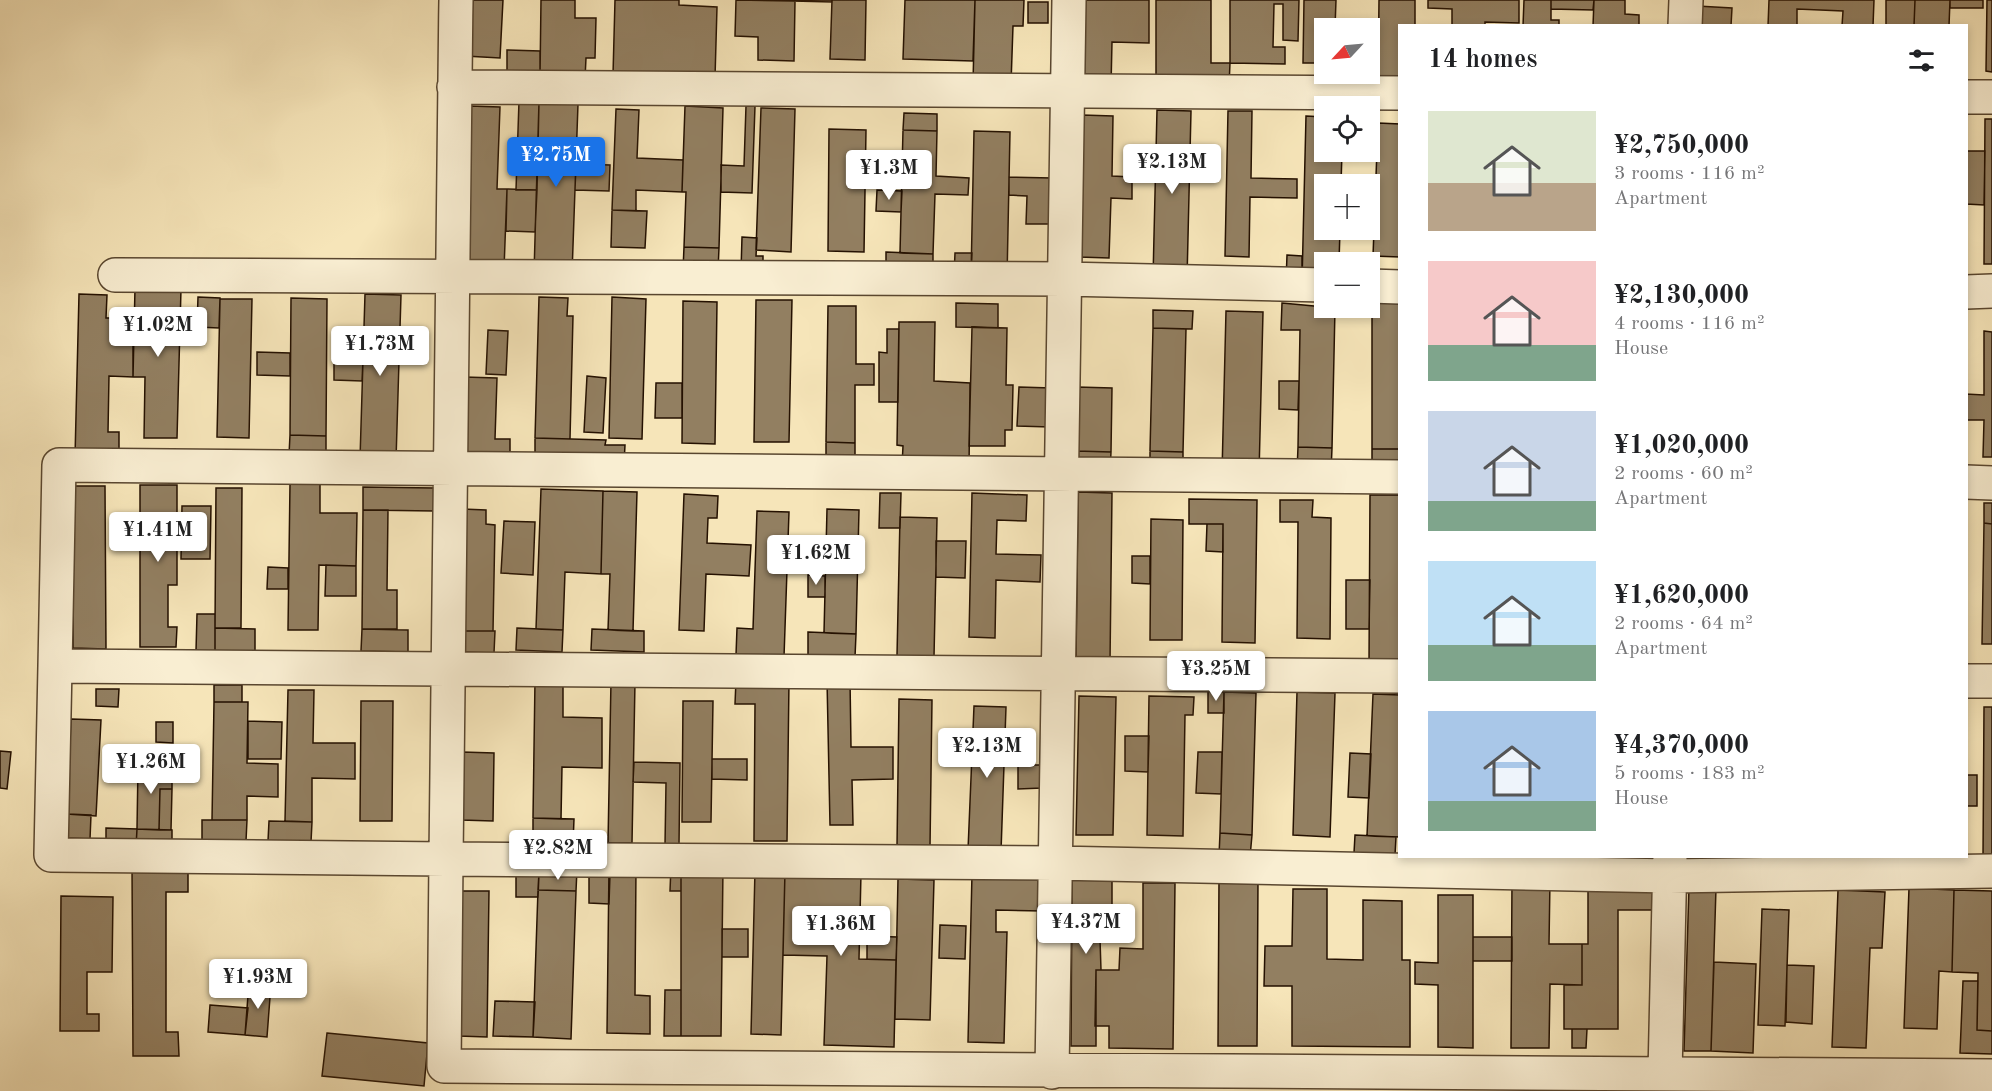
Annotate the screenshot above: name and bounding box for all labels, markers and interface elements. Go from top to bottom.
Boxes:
north arrow [1314,18,1380,84]
map controls [1314,18,1380,318]
icon: filters [1905,44,1938,77]
text: 14 homes [1428,47,1537,73]
button: locate [1314,96,1380,162]
text: ¥2,750,000 [1614,133,1749,159]
icon: home [1476,135,1548,207]
pin: ¥2.75M [507,137,605,188]
pin: ¥2.13M [1123,144,1221,195]
text: ¥2.75M [521,146,591,166]
pin: ¥1.3M [847,150,931,201]
text: ¥2.13M [1137,153,1207,173]
text: ¥1.3M [860,159,918,179]
text: 3 rooms · 116 m² [1614,164,1764,184]
button: + [1314,174,1380,240]
text: Apartment [1614,189,1708,209]
button: − [1314,252,1380,318]
text: ¥2,130,000 [1614,283,1749,309]
icon: home [1476,285,1548,357]
pin: ¥1.02M [109,307,207,358]
text: 4 rooms · 116 m² [1614,314,1764,334]
text: ¥1.02M [123,316,193,336]
pin: ¥1.73M [331,326,429,377]
text: ¥1.73M [345,335,415,355]
text: House [1614,339,1668,359]
text: ¥1,020,000 [1614,433,1749,459]
icon: home [1476,435,1548,507]
text: 2 rooms · 60 m² [1614,464,1753,484]
text: Apartment [1614,489,1708,509]
pin: ¥1.41M [109,512,207,563]
text: ¥1.41M [123,521,193,541]
pin: ¥1.62M [767,535,865,586]
text: ¥1.62M [781,544,851,564]
text: ¥1,620,000 [1614,583,1749,609]
icon: home [1476,585,1548,657]
text: 2 rooms · 64 m² [1614,614,1753,634]
text: Apartment [1614,639,1708,659]
pin: ¥3.25M [1167,651,1265,702]
text: ¥3.25M [1181,660,1251,680]
pin: ¥2.13M [938,728,1036,779]
text: ¥4,370,000 [1614,733,1749,759]
icon: home [1476,735,1548,807]
text: ¥2.13M [952,737,1022,757]
pin: ¥1.26M [102,744,200,795]
text: ¥1.26M [116,753,186,773]
text: 5 rooms · 183 m² [1614,764,1764,784]
text: House [1614,789,1668,809]
pin: ¥2.82M [509,830,607,881]
text: ¥2.82M [523,839,593,859]
pin: ¥4.37M [1037,904,1135,955]
pin: ¥1.36M [792,906,890,957]
text: ¥4.37M [1051,913,1121,933]
text: ¥1.36M [806,915,876,935]
pin: ¥1.93M [209,959,307,1010]
text: ¥1.93M [223,968,293,988]

